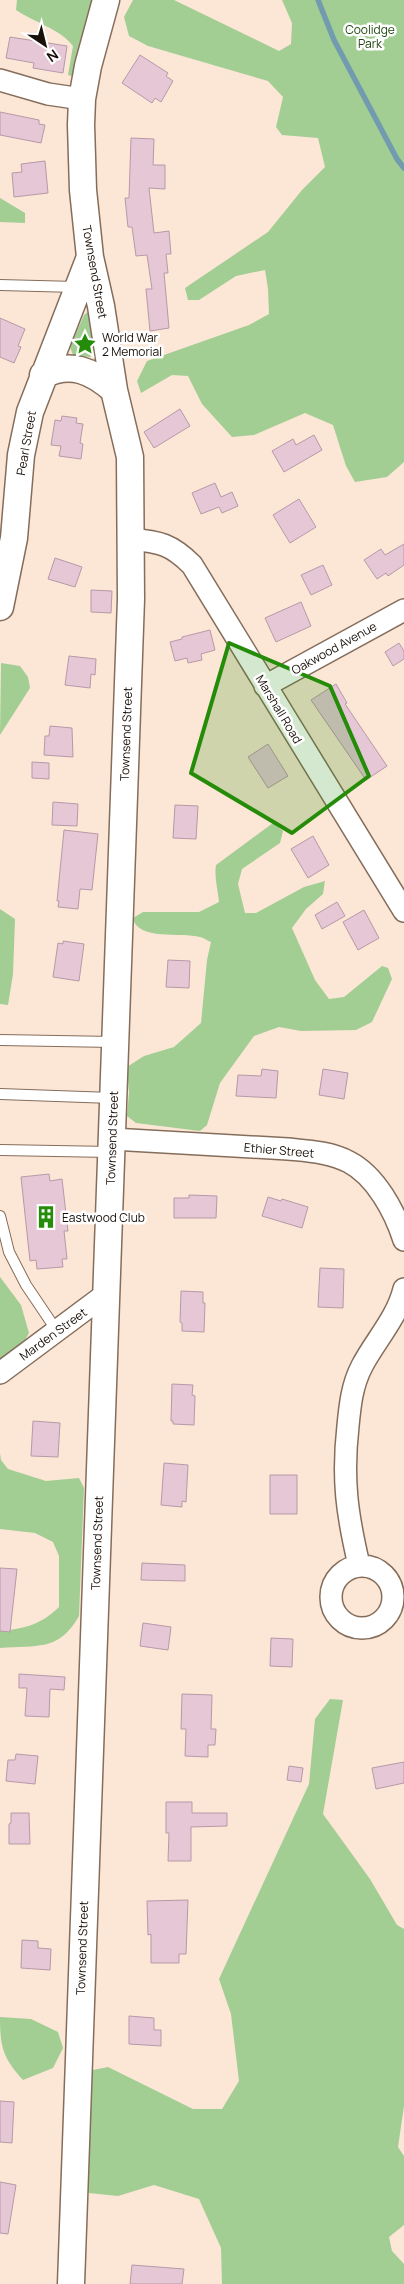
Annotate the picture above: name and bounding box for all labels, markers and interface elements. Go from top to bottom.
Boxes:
north arrow [20,20,70,70]
park label: Coolidge Park [345,21,395,52]
text: N [43,45,62,67]
street label: Townsend Street [78,224,112,320]
place label: World War 2 Memorial [102,329,162,360]
place icon: World War 2 Memorial [72,331,98,357]
street label: Pearl Street [12,409,40,477]
street label: Oakwood Avenue [288,618,380,678]
street label: Marshall Road [252,671,306,747]
street label: Townsend Street [116,686,136,781]
street label: Townsend Street [102,1090,122,1185]
street label: Ethier Street [243,1138,315,1162]
building icon: Eastwood Club [33,1204,59,1230]
place label: Eastwood Club [62,1209,145,1226]
street label: Marden Street [16,1304,90,1364]
street label: Townsend Street [87,1495,107,1590]
street label: Townsend Street [72,1900,92,1995]

